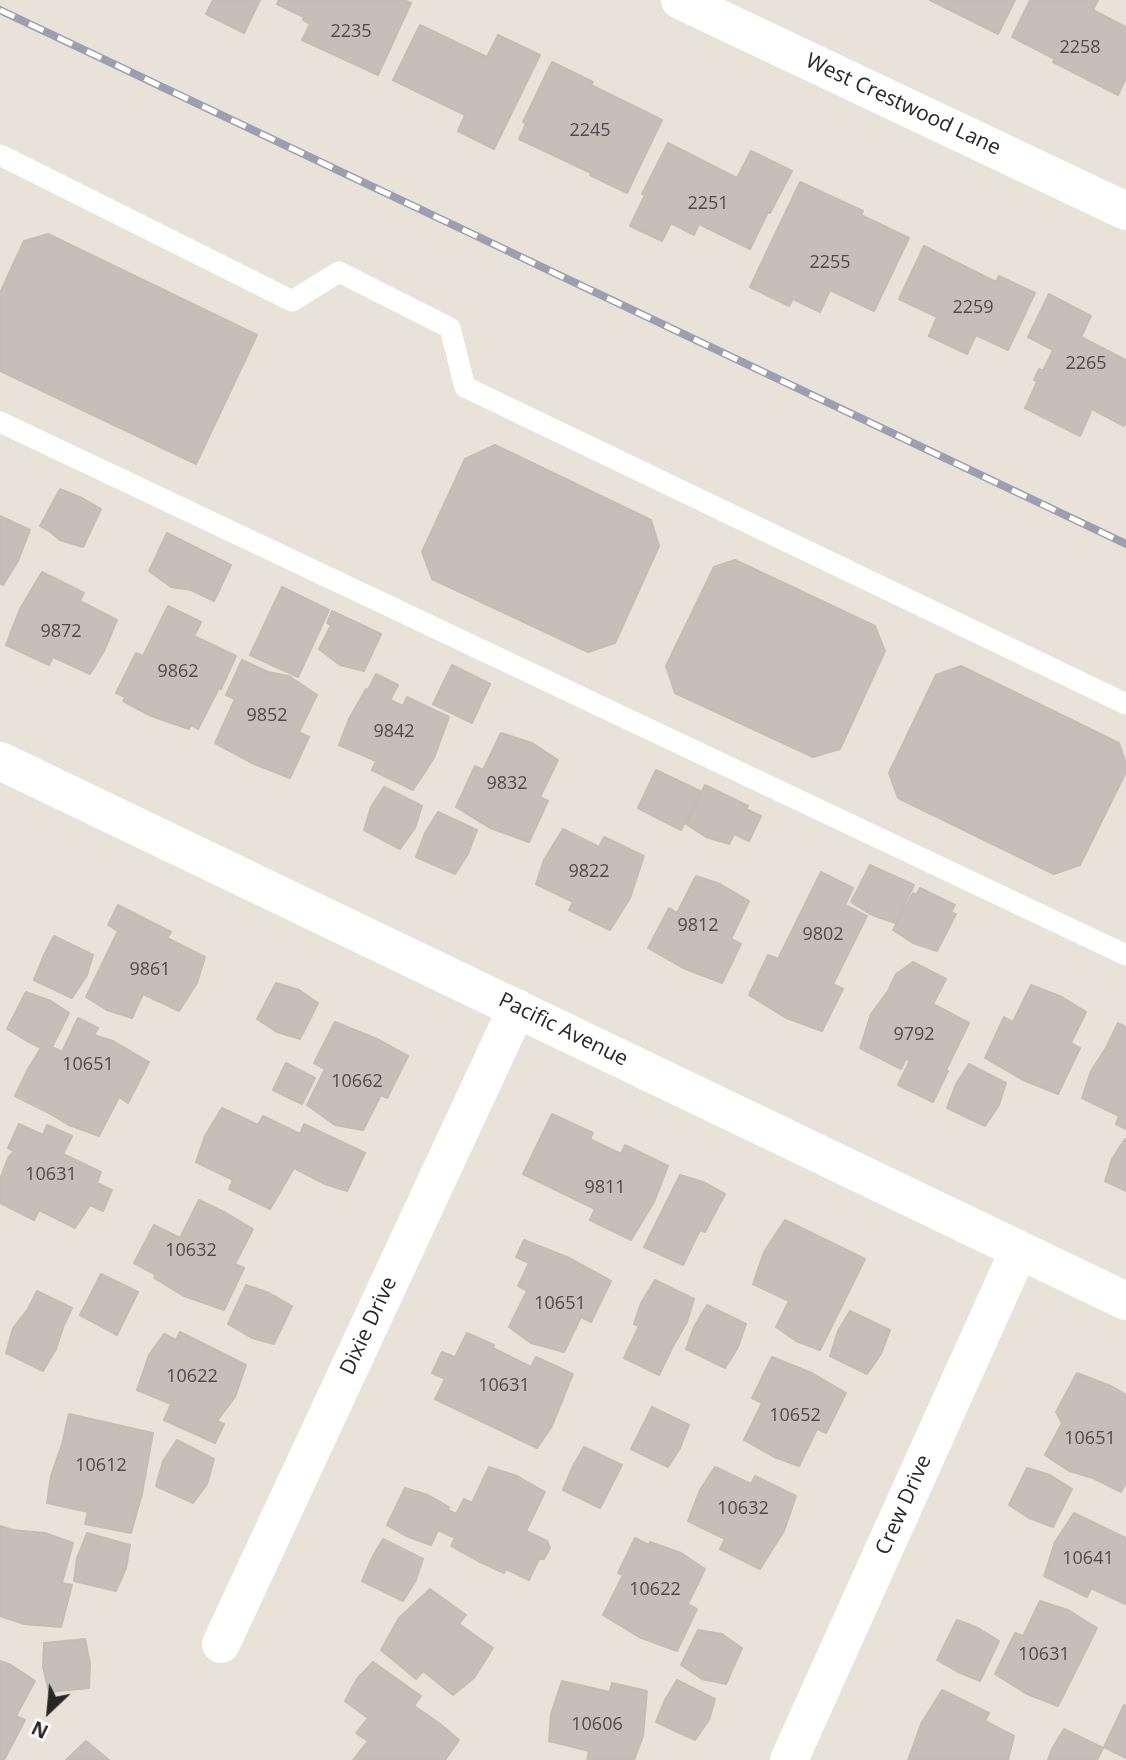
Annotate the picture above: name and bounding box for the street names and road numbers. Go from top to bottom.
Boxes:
street label: West Crestwood Lane [801,49,1005,161]
street label: Pacific Avenue [494,988,632,1072]
street label: Dixie Drive [335,1273,403,1379]
street label: Crew Drive [871,1451,937,1559]

